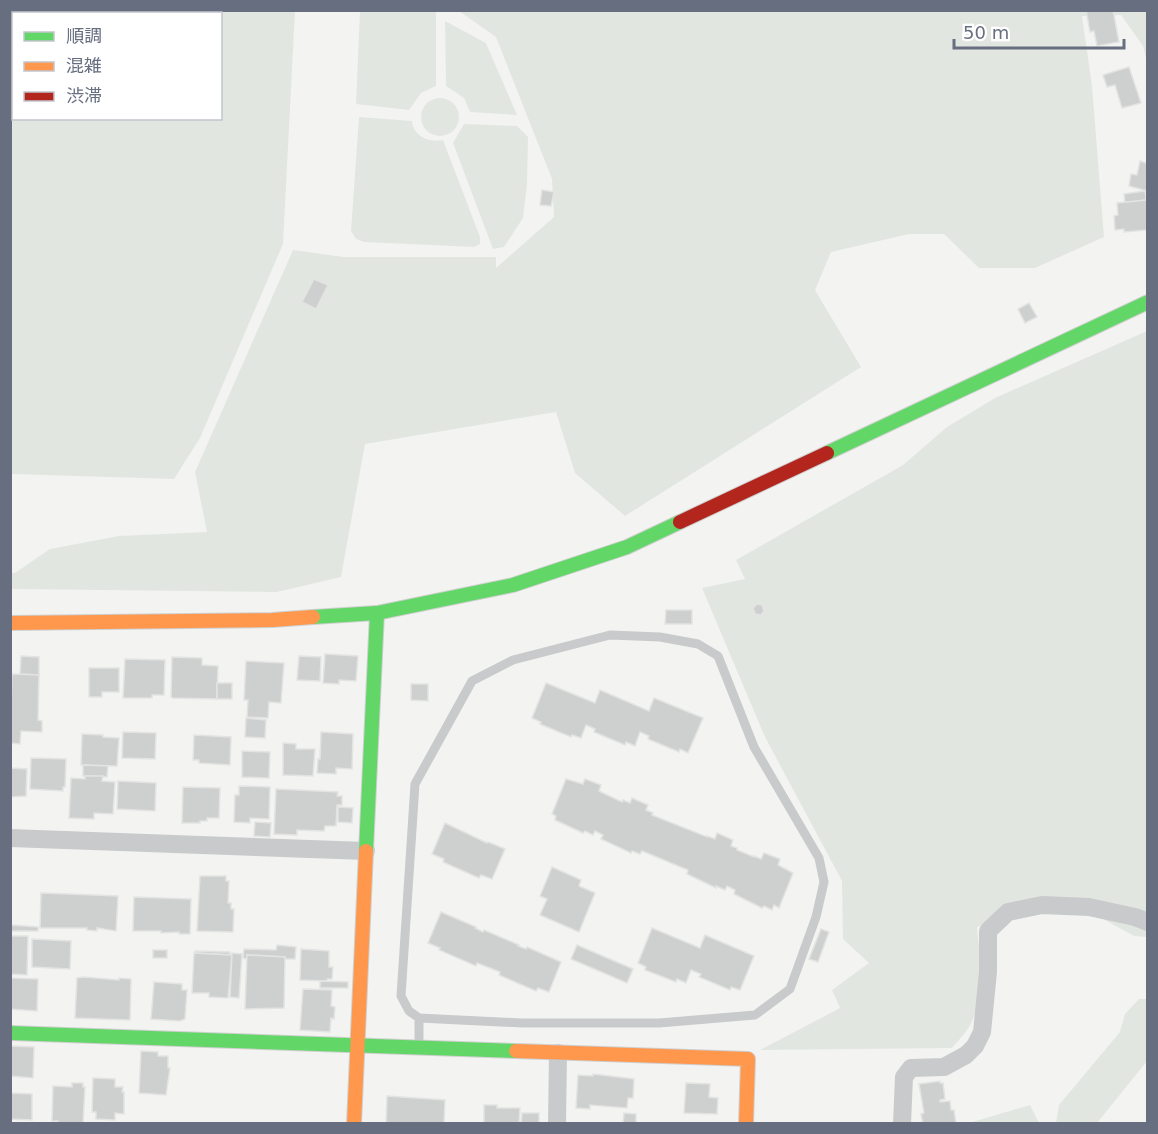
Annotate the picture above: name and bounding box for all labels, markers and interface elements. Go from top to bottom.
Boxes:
legend [12,12,222,120]
scale bar [954,12,1124,50]
text: 50 m [963,22,1009,43]
text: 順調 [66,25,102,46]
text: 混雑 [66,55,102,76]
text: 渋滞 [66,85,102,106]

